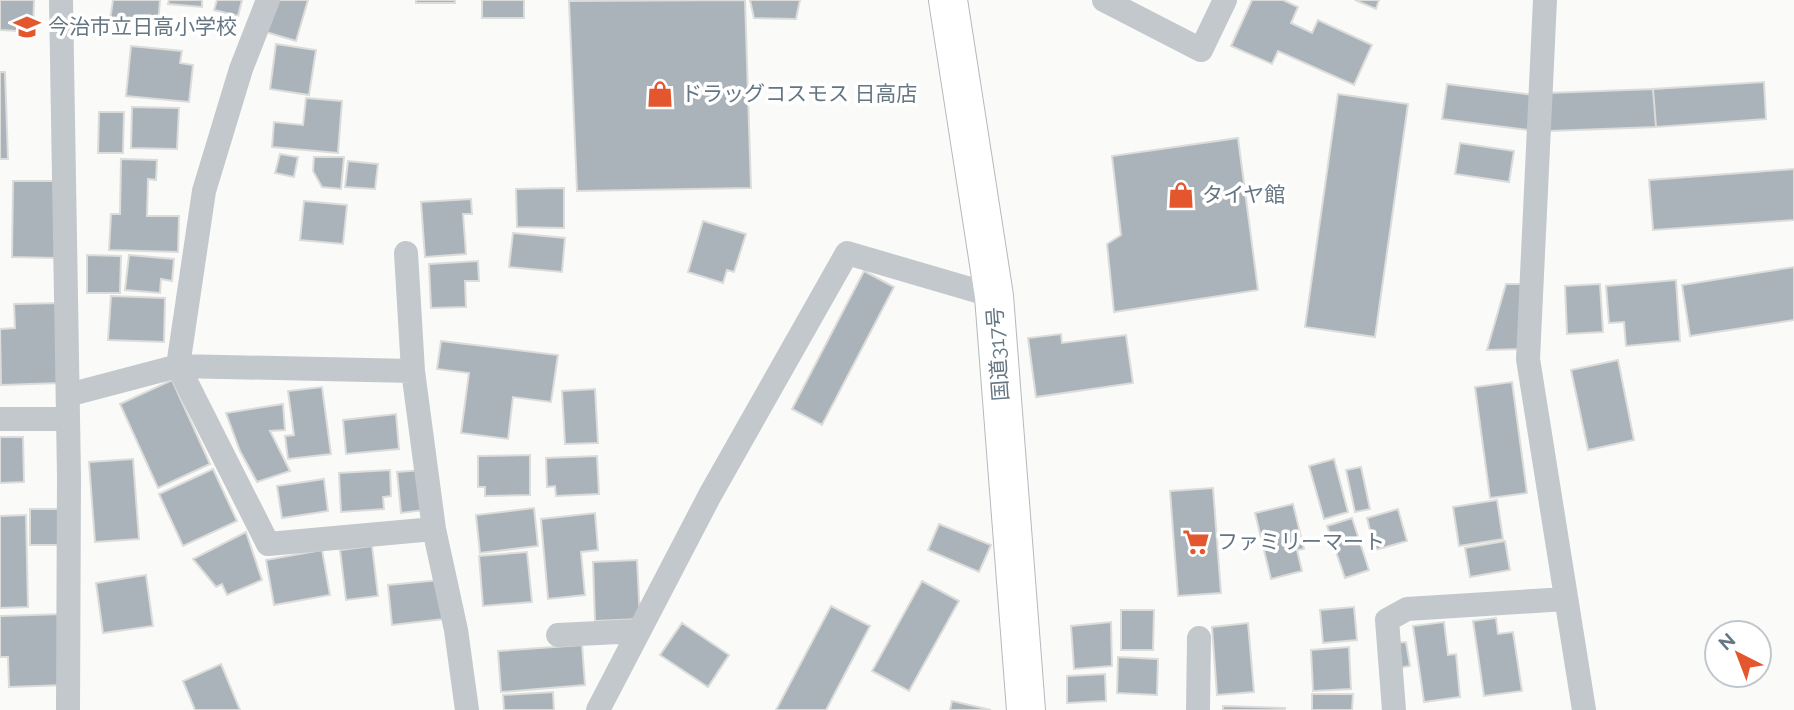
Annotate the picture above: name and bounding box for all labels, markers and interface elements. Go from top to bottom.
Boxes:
school or university icon: 今治市立日高小学校 [12,12,42,42]
place label: 今治市立日高小学校 [48,14,237,39]
shop icon: ドラッグコスモス 日高店 [645,79,675,109]
place label: ドラッグコスモス 日高店 [681,81,917,106]
shop icon: タイヤ館 [1166,180,1196,210]
place label: タイヤ館 [1202,182,1285,207]
street label: 国道317号 [982,306,1013,402]
supermarket icon: ファミリーマート [1181,527,1211,557]
place label: ファミリーマート [1217,529,1385,554]
north arrow [1703,619,1773,689]
text: N [1714,628,1739,654]

